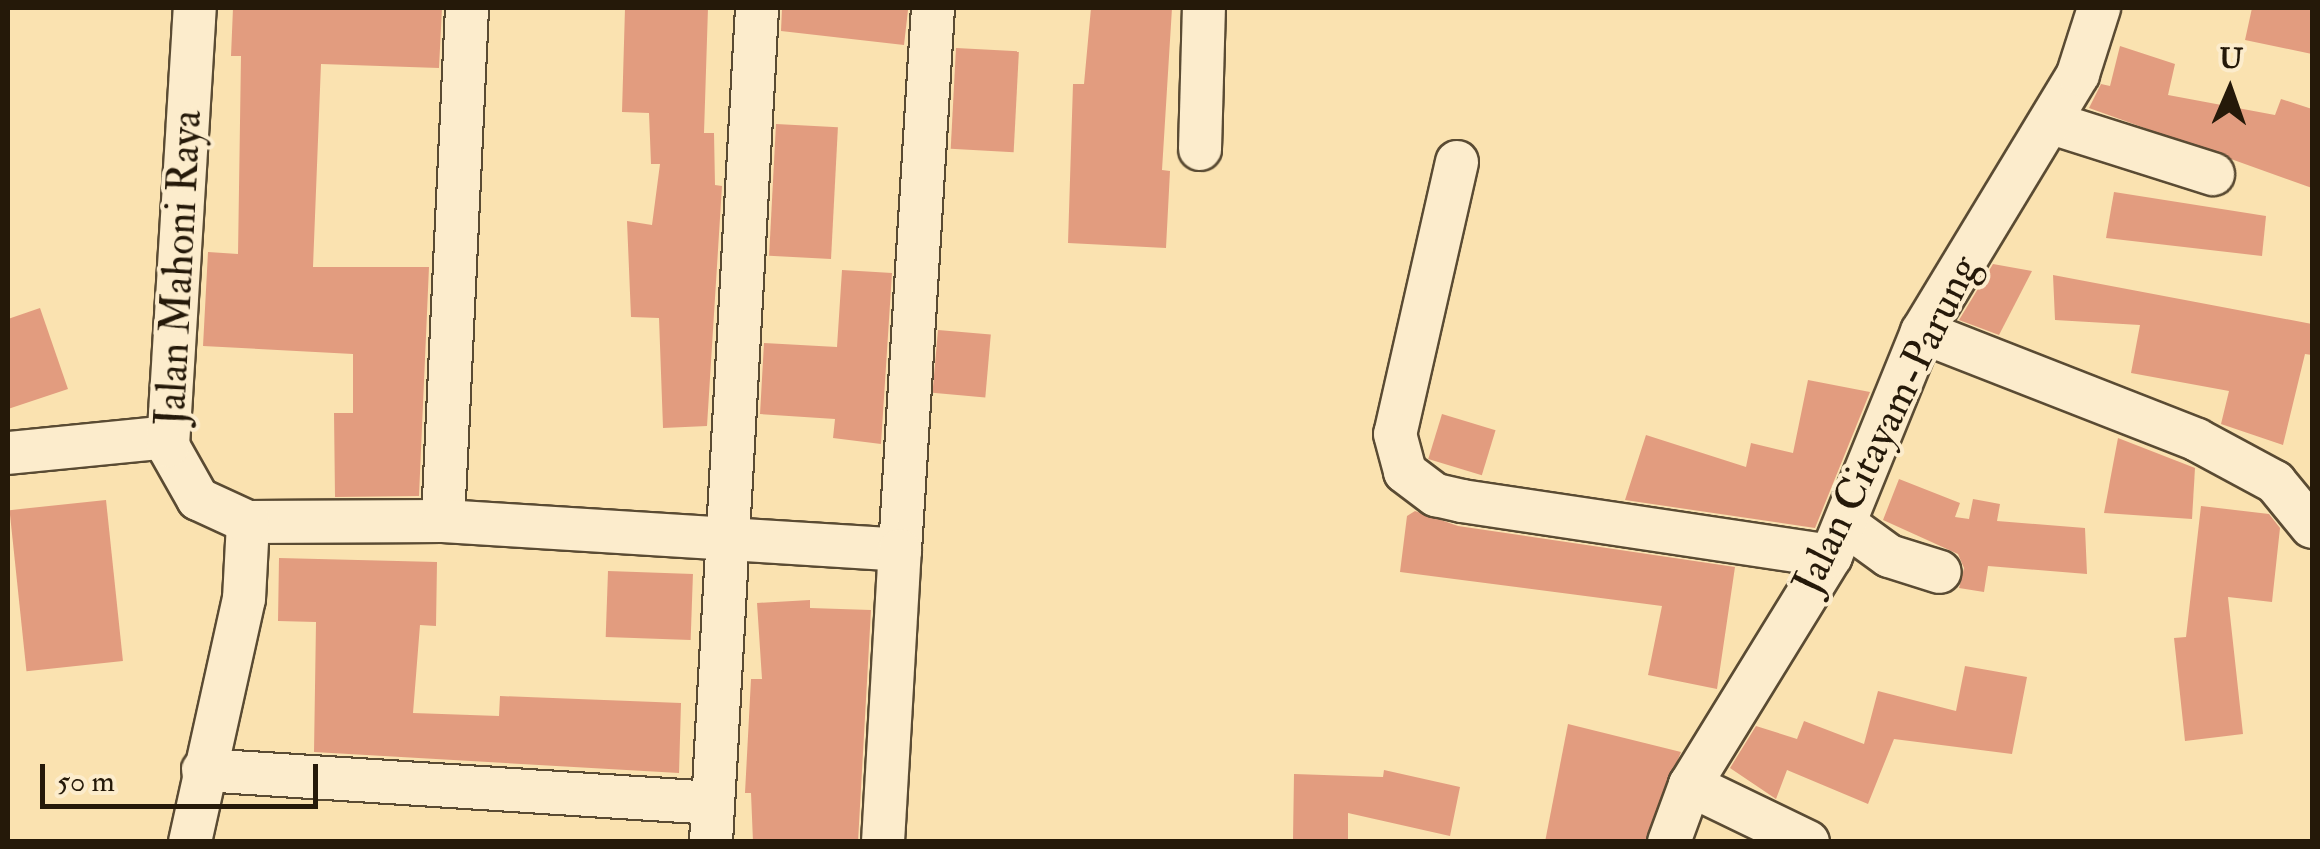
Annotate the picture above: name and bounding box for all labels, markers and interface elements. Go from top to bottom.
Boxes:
north arrow [2180,40,2280,140]
text: U [2219,42,2243,77]
street label: Jalan Mahoni Raya [146,109,212,427]
street label: Jalan Citayam-Parung [1782,248,1990,602]
scale bar [45,744,322,806]
text: 50 m [57,763,115,800]

